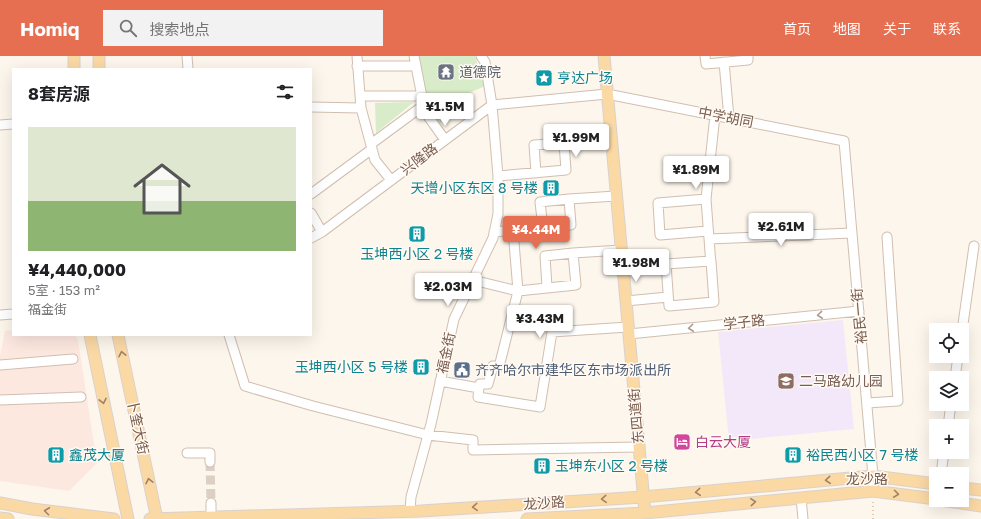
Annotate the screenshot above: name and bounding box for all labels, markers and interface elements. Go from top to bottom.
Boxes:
search box [103,10,383,46]
text: Homiq [20,17,79,40]
icon: search [117,17,139,39]
text: 搜索地点 [149,20,209,38]
text: 首页 [783,20,811,37]
text: 地图 [833,20,861,37]
text: 关于 [883,20,911,37]
text: 联系 [933,20,961,37]
temple icon: 道德院 [436,62,456,82]
place label: 道德院 [459,63,501,80]
place icon: 亨达广场 [534,68,554,88]
place label: 亨达广场 [557,69,613,86]
icon: filters [274,81,296,103]
text: 8套房源 [28,83,90,104]
pin: ¥1.5M [417,93,473,127]
text: ¥1.5M [426,98,464,114]
street label: 中学胡同 [697,103,755,130]
pin: ¥1.99M [543,124,609,158]
text: ¥1.99M [552,129,600,145]
street label: 兴隆路 [397,139,441,178]
icon: home [126,153,198,225]
pin: ¥1.89M [663,156,729,190]
text: ¥1.89M [672,161,720,177]
building icon: 天增小区东区 8 号楼 [541,178,561,198]
place label: 天增小区东区 8 号楼 [410,179,538,196]
pin: ¥2.61M [748,213,814,247]
pin: ¥4.44M [503,216,569,250]
text: ¥2.61M [757,218,805,234]
text: ¥4.44M [512,221,560,237]
building icon: 玉坤西小区 2 号楼 [407,224,427,244]
place label: 玉坤西小区 2 号楼 [360,245,474,262]
pin: ¥1.98M [603,249,669,283]
text: ¥1.98M [612,254,660,270]
text: ¥4,440,000 [28,259,126,280]
pin: ¥2.03M [415,273,481,307]
text: ¥2.03M [424,278,472,294]
text: 5室 · 153 m² [28,282,100,298]
street label: 裕民一街 [848,287,869,345]
text: 福金街 [28,301,67,317]
pin: ¥3.43M [507,305,573,339]
text: ¥3.43M [516,310,564,326]
one-way arrow [817,310,823,319]
street label: 学子路 [722,311,766,332]
one-way arrow [688,323,694,332]
map controls [929,323,969,507]
button: locate [929,323,969,363]
street label: 福金街 [433,331,458,375]
one-way arrow [118,351,126,357]
building icon: 玉坤西小区 5 号楼 [411,357,431,377]
place label: 玉坤西小区 5 号楼 [295,358,408,375]
public building icon: 齐齐哈尔市建华区东市场派出所 [452,360,472,380]
place label: 齐齐哈尔市建华区东市场派出所 [475,361,671,378]
school or university icon: 二马路幼儿园 [776,371,796,391]
button: layers [929,371,969,411]
place label: 二马路幼儿园 [799,372,883,389]
street label: 东四道街 [625,387,646,445]
one-way arrow [99,397,107,404]
street label: 卜奎大街 [124,398,153,456]
button: + [929,419,969,459]
hotel icon: 白云大厦 [672,432,692,452]
place label: 白云大厦 [695,433,751,450]
building icon: 鑫茂大厦 [46,445,66,465]
building icon: 裕民西小区 7 号楼 [783,445,803,465]
place label: 鑫茂大厦 [69,446,125,463]
place label: 裕民西小区 7 号楼 [806,446,918,463]
building icon: 玉坤东小区 2 号楼 [532,456,552,476]
place label: 玉坤东小区 2 号楼 [555,457,668,474]
button: − [929,467,969,507]
street label: 龙沙路 [846,470,888,487]
one-way arrow [825,475,831,484]
one-way arrow [146,478,154,484]
one-way arrow [695,487,701,496]
one-way arrow [893,489,899,498]
street label: 龙沙路 [522,493,566,512]
one-way arrow [601,495,607,504]
one-way arrow [750,498,756,507]
one-way arrow [472,503,478,512]
one-way arrow [44,507,51,516]

